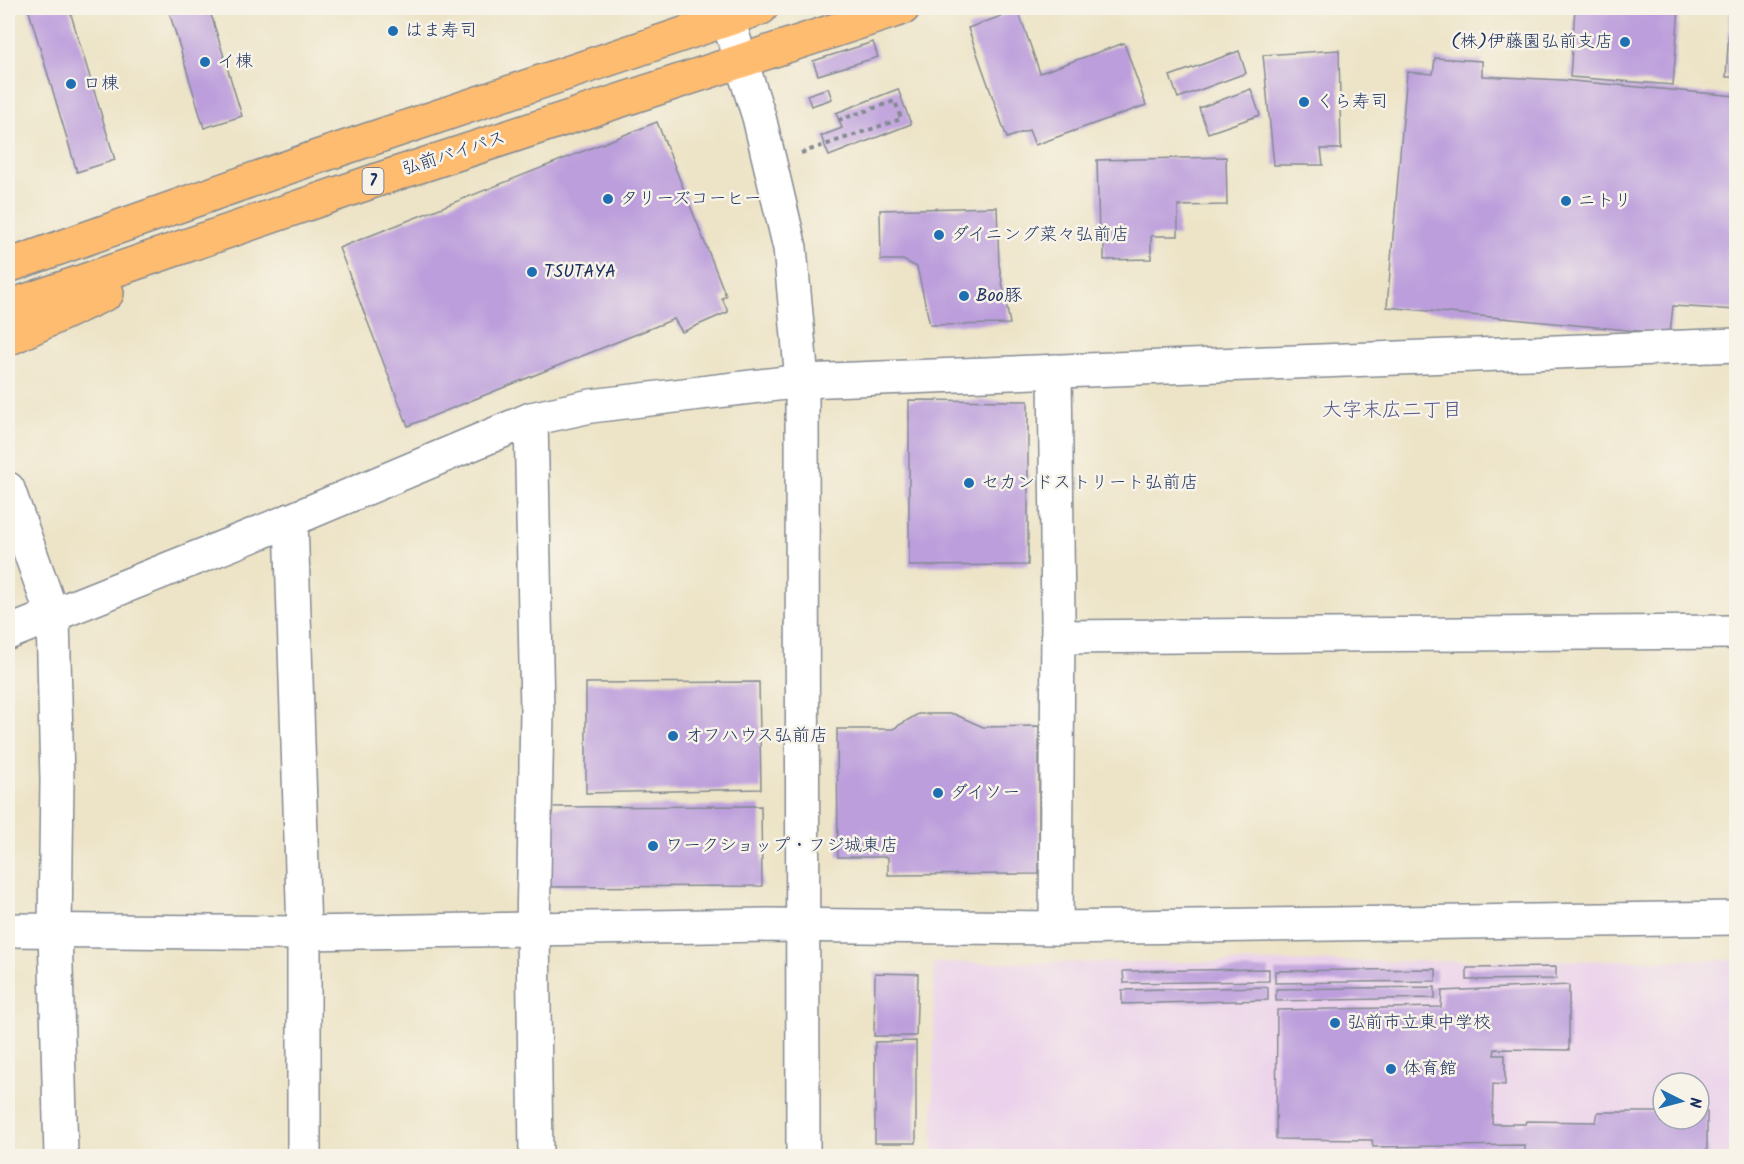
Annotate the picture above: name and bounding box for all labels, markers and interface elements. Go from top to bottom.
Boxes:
place label: はま寿司 [405,17,477,46]
marker: はま寿司 [386,24,400,38]
place label: (株)伊藤園弘前支店 [1451,28,1613,57]
marker: (株)伊藤園弘前支店 [1618,35,1632,49]
place label: イ棟 [217,48,253,77]
marker: イ棟 [198,55,212,69]
place label: ロ棟 [83,70,119,99]
marker: ロ棟 [64,77,78,91]
place label: くら寿司 [1316,88,1388,117]
marker: くら寿司 [1297,95,1311,109]
street label: 弘前バイパス [398,124,510,184]
road number: 7 [362,168,384,194]
place label: タリーズコーヒー [620,185,761,214]
place label: ニトリ [1578,187,1632,216]
marker: タリーズコーヒー [601,192,615,206]
marker: ニトリ [1559,194,1573,208]
place label: ダイニング菜々弘前店 [951,221,1129,250]
marker: ダイニング菜々弘前店 [932,228,946,242]
place label: TSUTAYA [544,258,616,287]
marker: TSUTAYA [525,265,539,279]
place label: Boo豚 [976,282,1023,311]
marker: Boo豚 [957,289,971,303]
district label: 大字末広二丁目 [1322,395,1462,427]
place label: セカンドストリート弘前店 [981,469,1198,498]
marker: セカンドストリート弘前店 [962,476,976,490]
place label: オフハウス弘前店 [685,722,828,751]
marker: オフハウス弘前店 [666,729,680,743]
place label: ダイソー [950,779,1020,808]
marker: ダイソー [931,786,945,800]
place label: ワークショップ・フジ城東店 [665,832,898,861]
marker: ワークショップ・フジ城東店 [646,839,660,853]
place label: 弘前市立東中学校 [1347,1009,1491,1038]
marker: 弘前市立東中学校 [1328,1016,1342,1030]
place label: 体育館 [1403,1055,1457,1084]
marker: 体育館 [1384,1062,1398,1076]
north arrow [1651,1071,1711,1131]
text: N [1681,1096,1707,1109]

